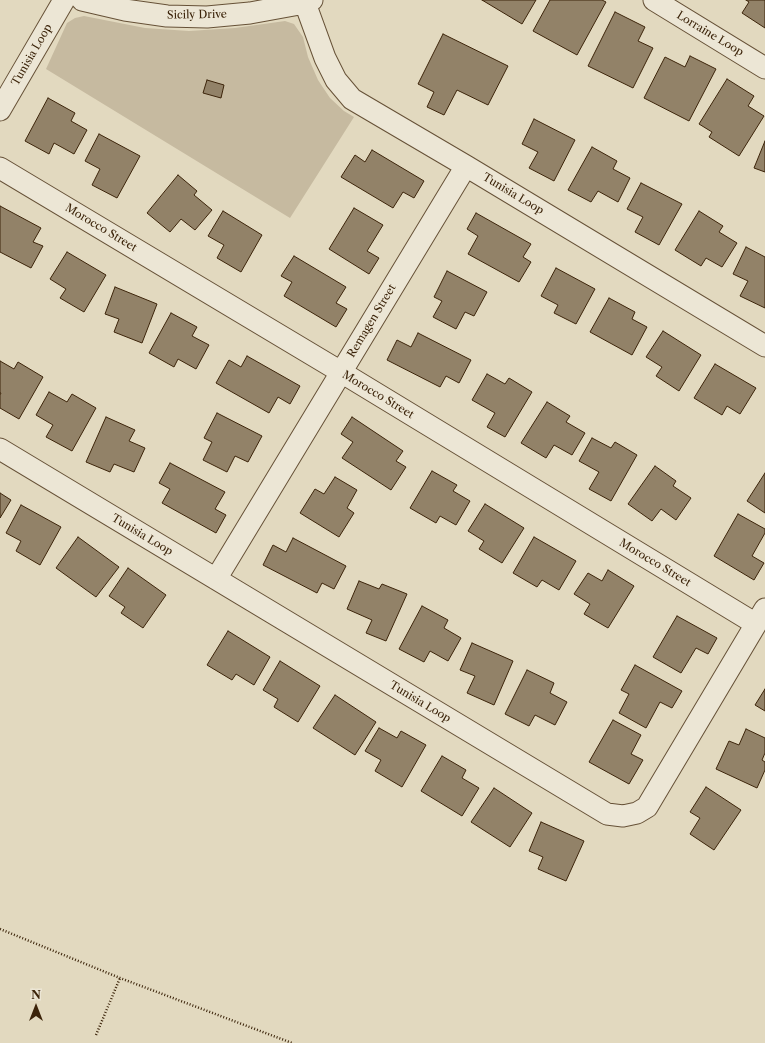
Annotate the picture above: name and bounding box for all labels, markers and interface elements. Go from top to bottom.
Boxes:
street label: Sicily Drive [167,8,227,22]
street label: Lorraine Loop [674,9,746,59]
street label: Tunisia Loop [9,22,55,88]
street label: Tunisia Loop [480,171,546,217]
street label: Morocco Street [63,201,139,255]
street label: Remagen Street [345,282,399,360]
street label: Morocco Street [340,368,416,422]
street label: Tunisia Loop [109,512,175,558]
street label: Morocco Street [617,536,693,590]
street label: Tunisia Loop [387,679,453,725]
north arrow [16,987,56,1027]
text: N [31,988,41,1002]

